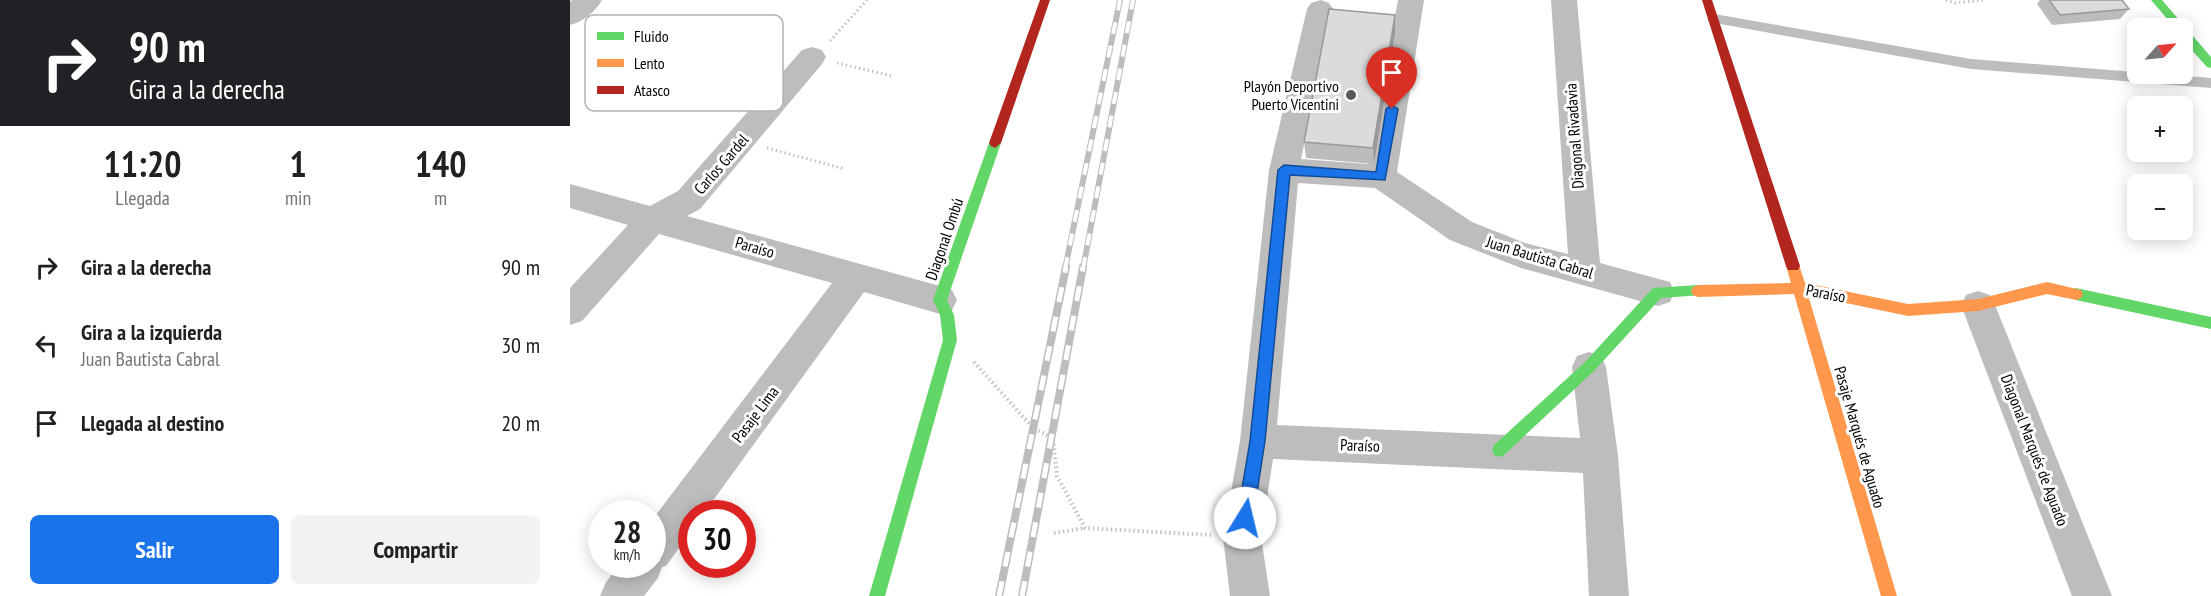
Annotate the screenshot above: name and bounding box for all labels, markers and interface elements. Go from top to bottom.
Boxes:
legend [585,15,783,111]
north arrow [2127,18,2193,84]
map controls [2127,18,2193,240]
text: 90 m [129,19,206,74]
icon: right [30,24,108,102]
text: Fluido [634,26,669,46]
pin [1366,47,1417,109]
text: Lento [634,53,665,73]
icon: arrive [1375,56,1408,89]
text: Gira a la derecha [129,72,285,106]
place label: Playón Deportivo Puerto Vicentini [1244,76,1339,114]
text: Atasco [634,80,670,100]
street label: Diagonal Rivadavia [1560,83,1588,189]
marker: Playón Deportivo Puerto Vicentini [1344,88,1358,102]
button: + [2127,96,2193,162]
street label: Carlos Gardel [689,130,753,198]
text: 11:20 [104,140,181,187]
text: 1 [289,140,307,187]
text: 140 [415,140,466,187]
button: − [2127,174,2193,240]
text: Llegada [115,185,170,211]
text: min [285,185,311,211]
text: m [434,185,447,211]
street label: Diagonal Ombú [921,195,967,283]
street label: Juan Bautista Cabral [1483,231,1596,283]
street label: Paraíso [733,232,777,262]
icon: right [30,251,63,284]
text: Gira a la derecha [81,253,211,281]
text: 90 m [501,253,540,281]
street label: Paraíso [1805,279,1848,307]
text: Gira a la izquierda [81,318,222,346]
icon: left [30,329,63,362]
text: 30 m [501,331,540,359]
text: Juan Bautista Cabral [81,346,220,372]
street label: Pasaje Marqués de Aguado [1830,364,1890,510]
street label: Diagonal Marqués de Aguado [1997,371,2073,529]
street label: Pasaje Lima [727,382,783,446]
icon: arrive [30,407,63,440]
text: Llegada al destino [81,409,224,437]
text: 20 m [501,409,540,437]
street label: Paraíso [1340,434,1380,456]
position arrow [1213,486,1277,550]
speed limit sign: 30 [678,500,756,578]
text: 28 [613,512,641,551]
button: Salir [30,515,279,584]
button: Compartir [291,515,540,584]
text: km/h [614,545,640,564]

